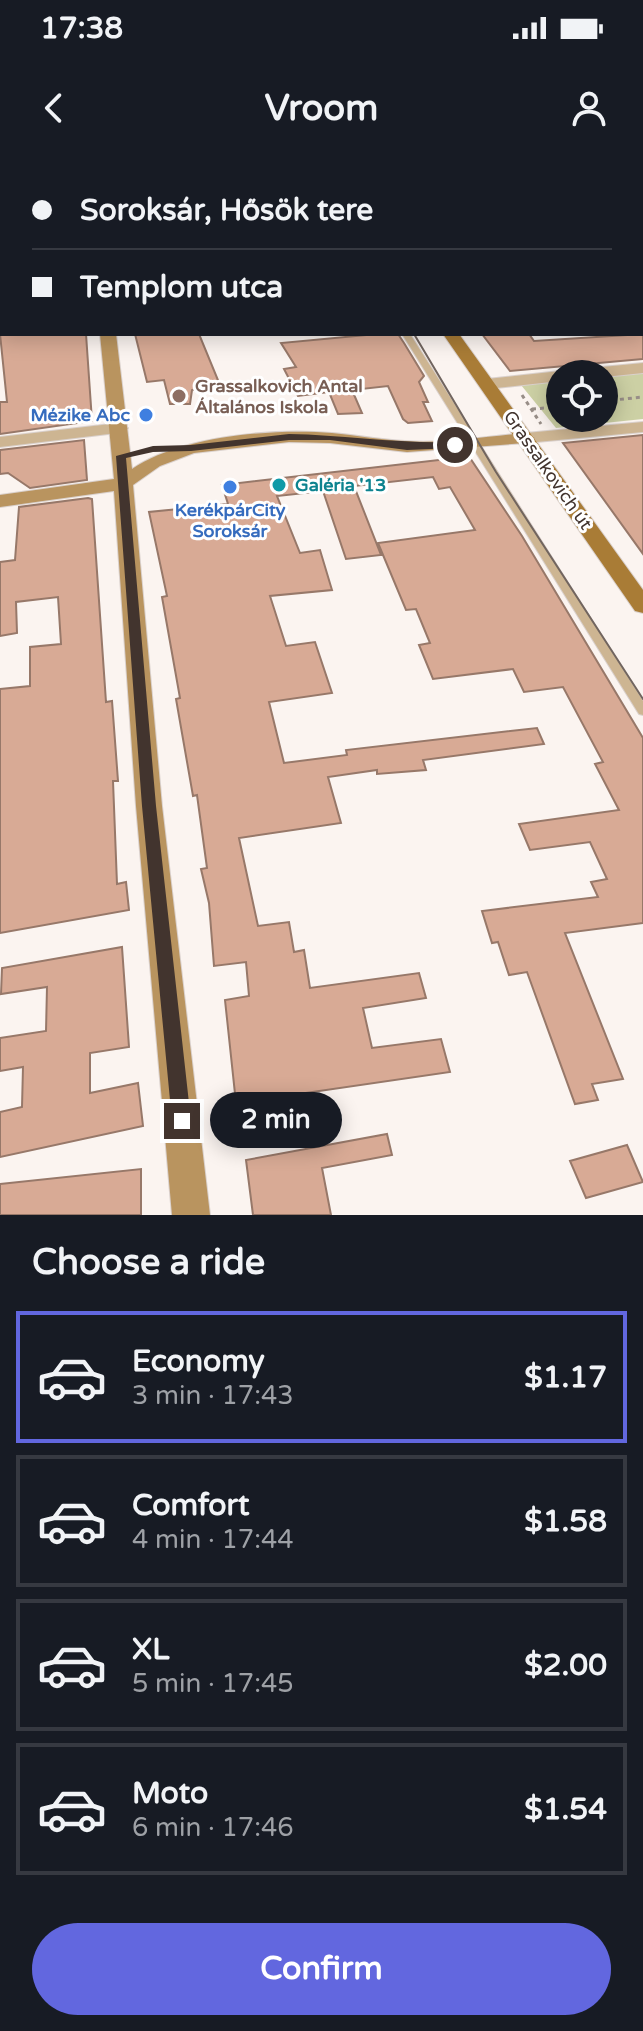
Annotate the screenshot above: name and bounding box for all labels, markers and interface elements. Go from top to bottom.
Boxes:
text: 17:38 [40,10,123,47]
icon: back [32,86,76,130]
icon: person [567,86,611,130]
text: Vroom [265,87,378,130]
text: Soroksár, Hősök tere [80,192,373,229]
text: Templom utca [80,269,283,306]
map controls [546,360,618,432]
button: locate [546,360,618,432]
place label: Grassalkovich Antal Általános Iskola [195,375,363,418]
marker: Grassalkovich Antal Általános Iskola [170,387,188,405]
place label: Mézike Abc [30,404,130,426]
marker: Mézike Abc [137,406,155,424]
street label: Grassalkovich út [499,406,597,534]
route start [437,427,473,463]
place label: Galéria '13 [295,474,386,496]
marker: Galéria '13 [270,476,288,494]
marker: KerékpárCity Soroksár [221,478,239,496]
place label: KerékpárCity Soroksár [175,499,286,542]
callout: 2 min [210,1093,342,1149]
route end [164,1103,200,1139]
text: 2 min [241,1104,311,1135]
text: Choose a ride [32,1241,265,1284]
icon: car [36,1341,108,1413]
text: Economy [132,1343,265,1380]
text: $1.17 [524,1359,607,1396]
text: 3 min · 17:43 [132,1380,294,1411]
icon: car [36,1485,108,1557]
text: Comfort [132,1487,250,1524]
text: $1.58 [524,1503,607,1540]
text: 4 min · 17:44 [132,1524,294,1555]
icon: car [36,1629,108,1701]
text: XL [132,1631,169,1668]
text: $2.00 [524,1647,607,1684]
text: 5 min · 17:45 [132,1668,294,1699]
icon: car [36,1773,108,1845]
text: Moto [132,1775,208,1812]
text: $1.54 [524,1791,607,1828]
text: 6 min · 17:46 [132,1812,294,1843]
button: Confirm [32,1923,611,2015]

